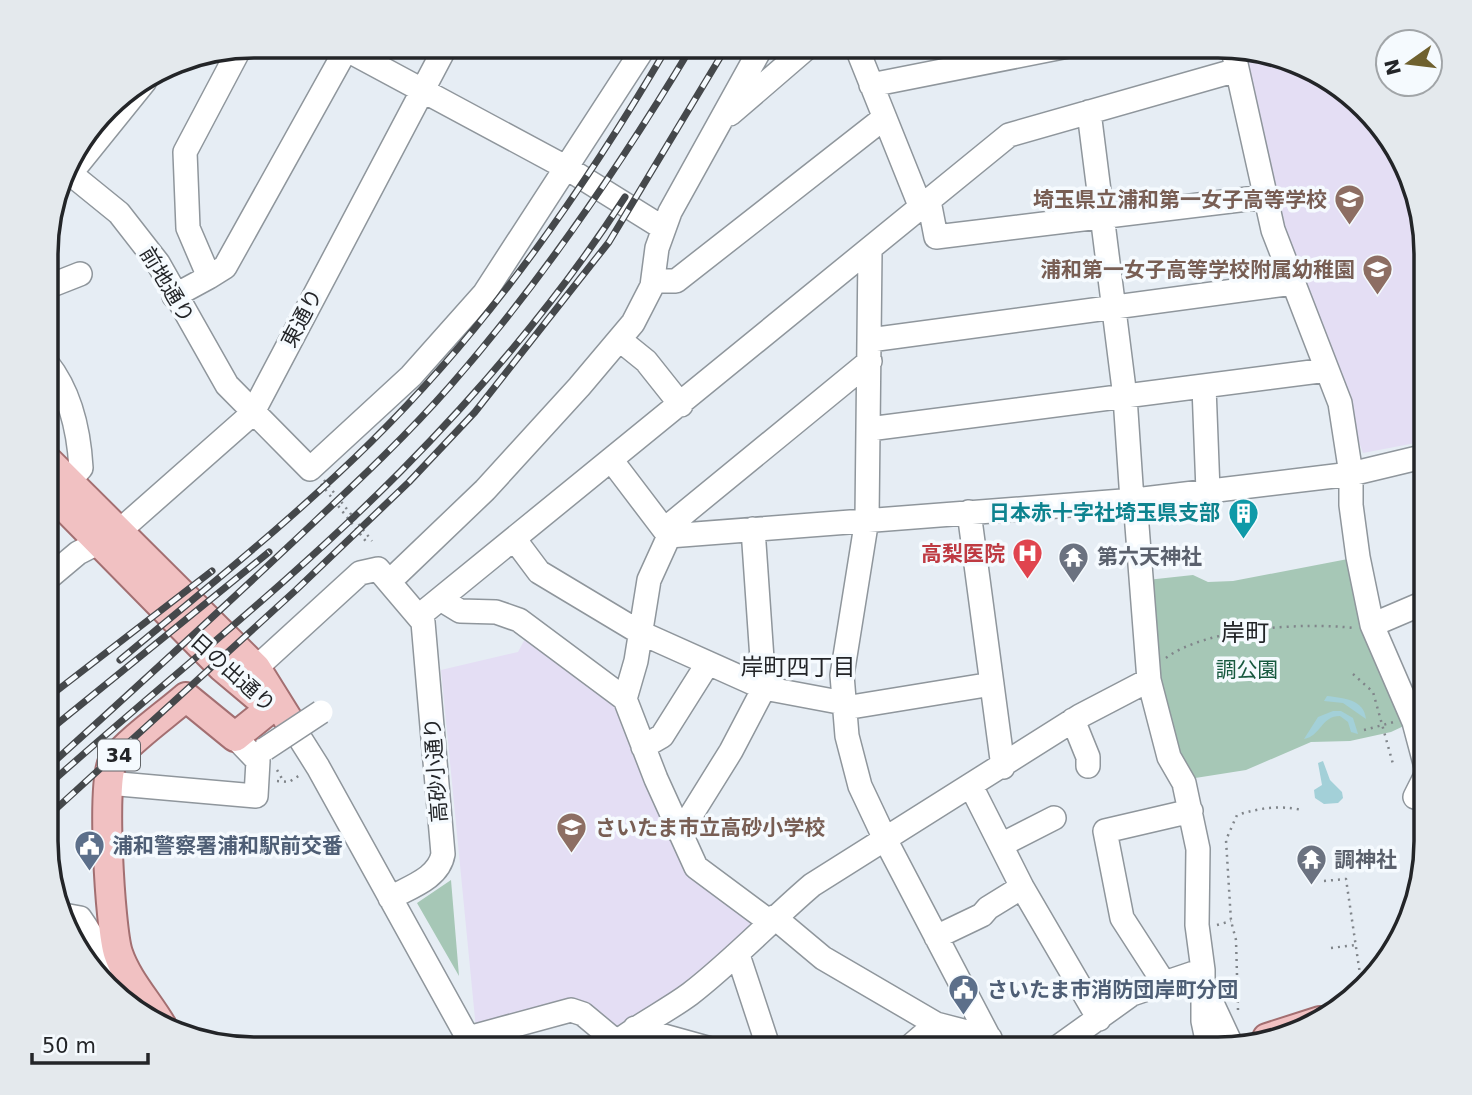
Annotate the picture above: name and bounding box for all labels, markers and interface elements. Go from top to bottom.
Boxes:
north arrow [1374,28,1444,98]
text: N [1380,57,1405,77]
school or university icon: 埼玉県立浦和第一女子高等学校 [1333,183,1367,227]
place label: 埼玉県立浦和第一女子高等学校 [1033,188,1327,212]
street label: 前地通り [135,243,199,327]
school or university icon: 浦和第一女子高等学校附属幼稚園 [1361,253,1395,297]
place label: 浦和第一女子高等学校附属幼稚園 [1040,258,1355,282]
street label: 東通り [277,285,327,351]
building icon: 日本赤十字社埼玉県支部 [1226,496,1260,540]
place label: 日本赤十字社埼玉県支部 [989,501,1220,525]
hospital icon: 高梨医院 [1011,537,1045,581]
temple icon: 第六天神社 [1057,540,1091,584]
place label: 高梨医院 [921,542,1005,566]
place label: 第六天神社 [1097,545,1202,569]
district label: 岸町 [1221,619,1269,647]
street label: 日の出通り [186,629,280,717]
district label: 岸町四丁目 [741,654,856,680]
park label: 調公園 [1216,658,1279,682]
street label: 高砂小通り [420,717,452,823]
road number: 34 [98,740,140,770]
school or university icon: さいたま市立高砂小学校 [555,811,589,855]
place label: さいたま市立高砂小学校 [595,816,825,840]
public building icon: 浦和警察署浦和駅前交番 [72,829,106,873]
place label: 浦和警察署浦和駅前交番 [112,834,343,858]
temple icon: 調神社 [1294,843,1328,887]
place label: 調神社 [1334,848,1397,872]
public building icon: さいたま市消防団岸町分団 [947,973,981,1017]
place label: さいたま市消防団岸町分団 [987,978,1238,1002]
scale bar [32,1021,147,1066]
text: 50 m [42,1034,96,1058]

